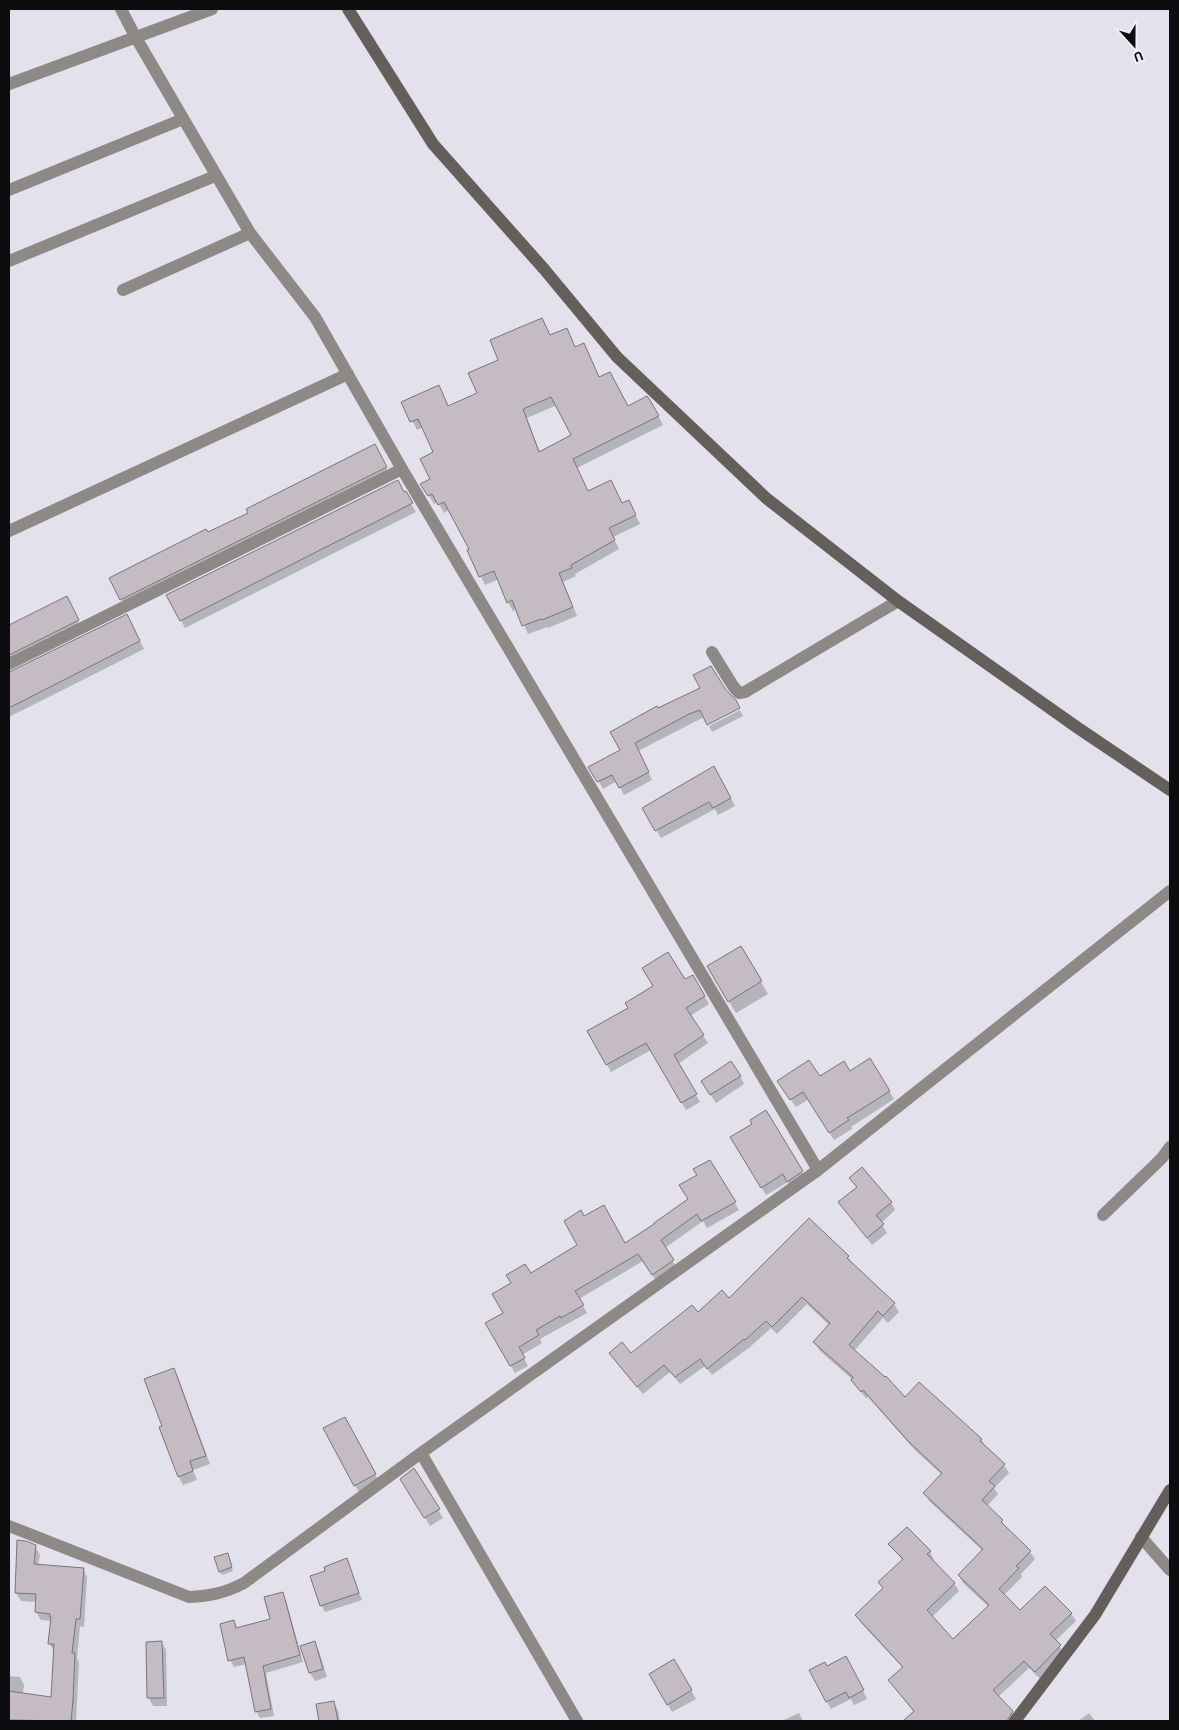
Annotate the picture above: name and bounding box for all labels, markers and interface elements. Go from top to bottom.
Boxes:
north arrow [1109,20,1159,70]
text: U [1132,48,1145,64]

